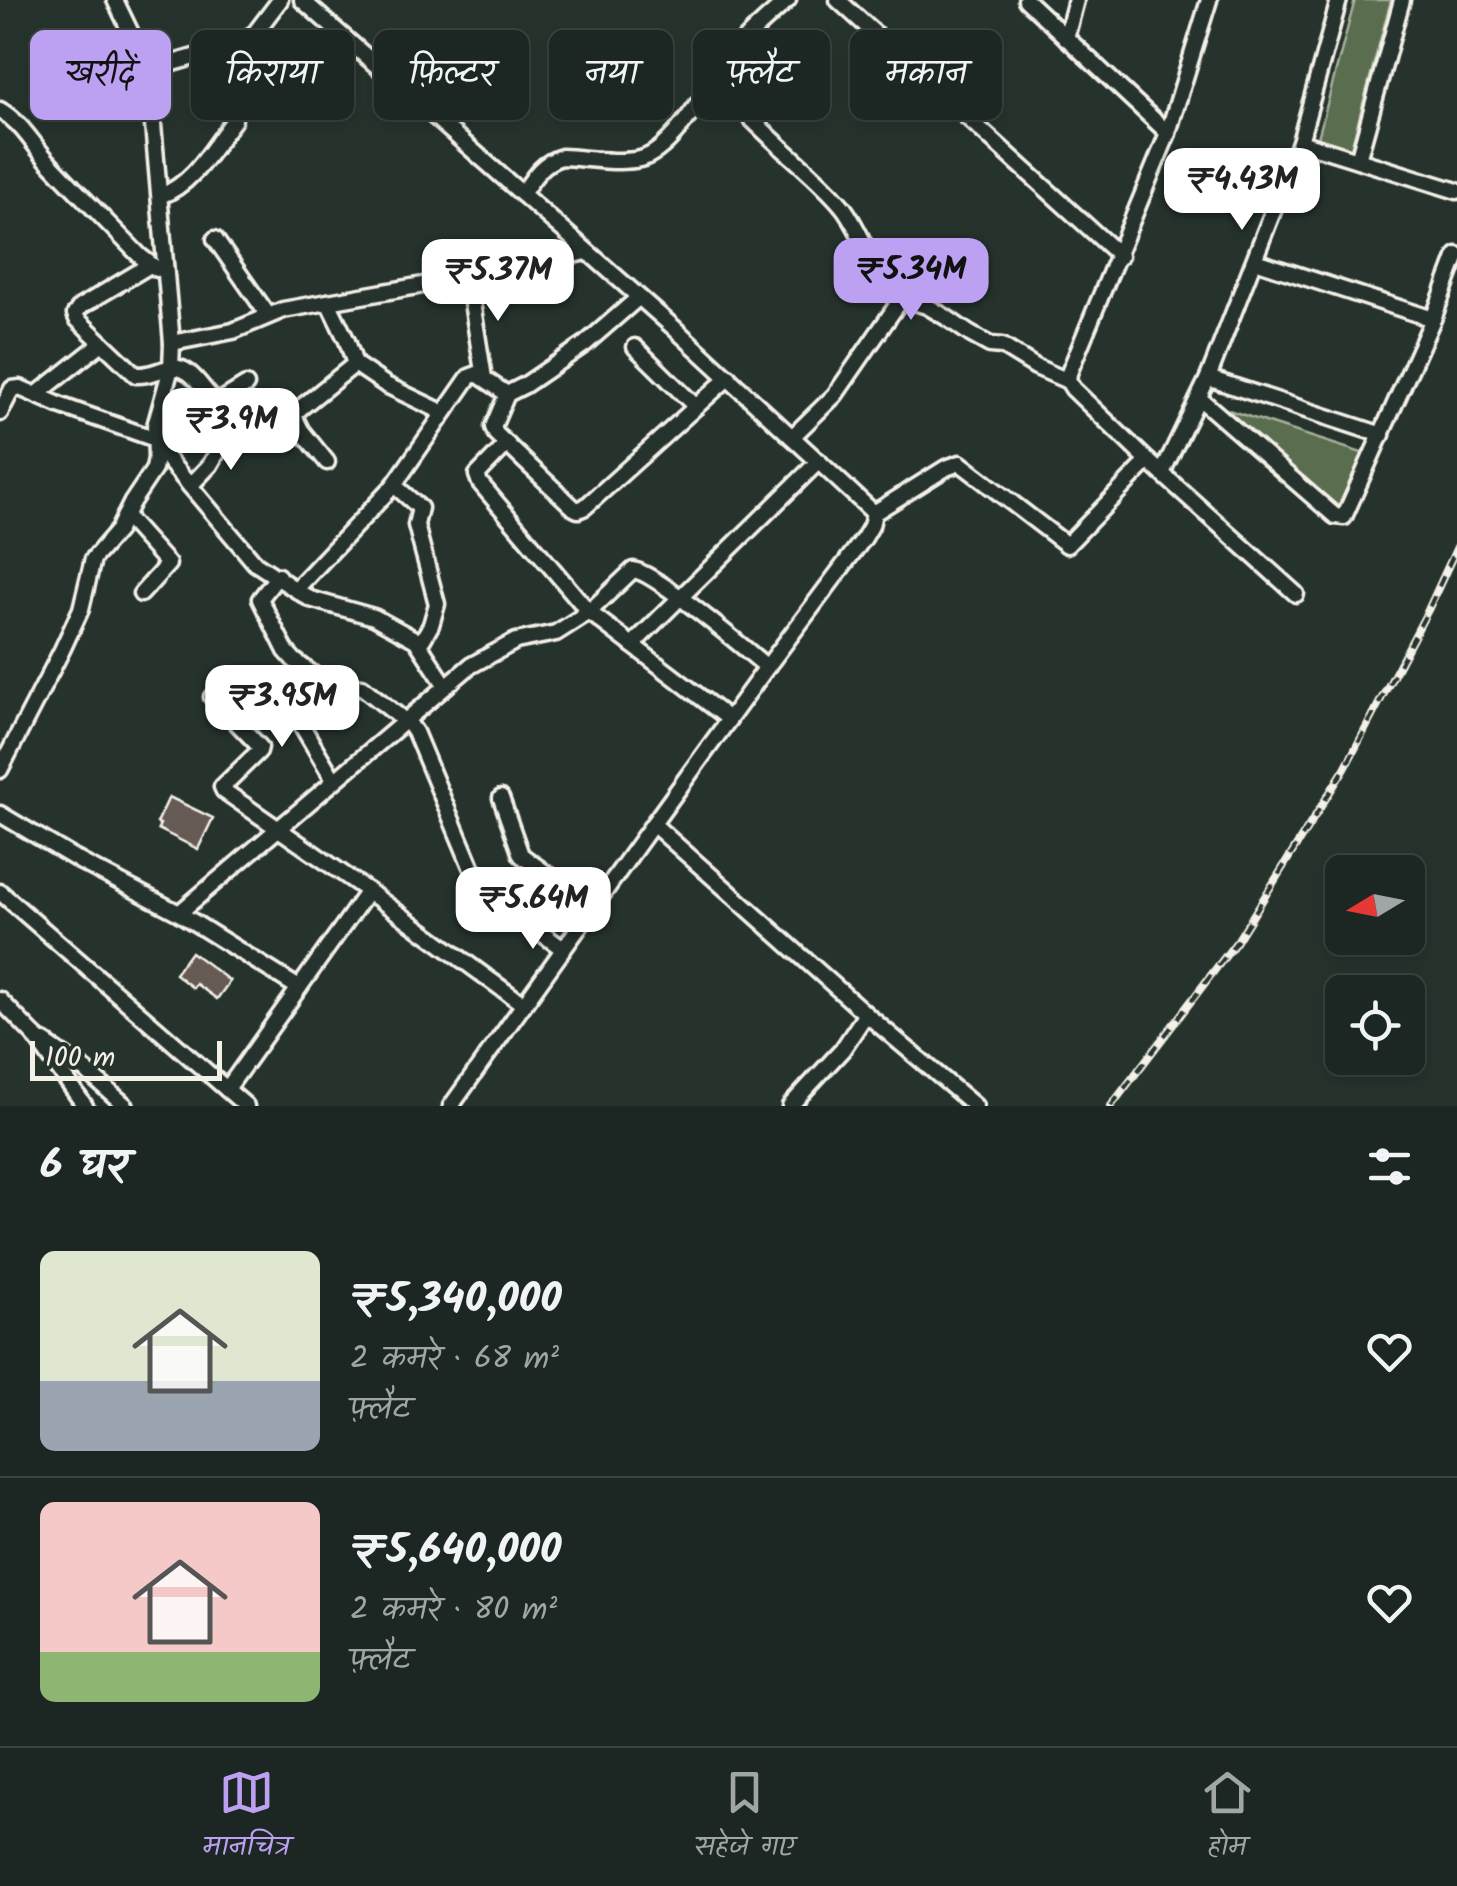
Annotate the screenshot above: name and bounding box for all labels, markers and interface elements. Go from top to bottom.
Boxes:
chip: खरीदें [30,30,171,120]
chip: किराया [191,30,354,120]
chip: फ़िल्टर [374,30,529,120]
chip: नया [549,30,673,120]
chip: फ़्लैट [693,30,830,120]
chip: मकान [850,30,1002,120]
pin: ₹4.43M [1161,148,1323,233]
text: ₹4.43M [1186,155,1298,206]
pin: ₹5.34M [830,238,992,323]
pin: ₹5.37M [417,239,579,324]
text: ₹5.34M [856,245,966,296]
text: ₹5.37M [444,246,552,297]
pin: ₹3.9M [161,388,301,473]
text: ₹3.9M [184,395,278,446]
pin: ₹3.95M [201,665,363,750]
text: ₹3.95M [227,672,337,723]
north arrow [1325,855,1425,955]
map controls [1325,855,1425,1075]
pin: ₹5.64M [452,867,614,952]
text: ₹5.64M [478,874,588,925]
button: locate [1325,975,1425,1075]
scale bar [30,1036,222,1080]
text: 100 m [45,1036,115,1081]
text: 6 घर [40,1133,128,1200]
icon: filters [1362,1139,1417,1194]
text: ₹5,340,000 [350,1267,562,1334]
icon: home [120,1291,240,1411]
icon: heart [1362,1324,1417,1379]
text: 2 कमरे · 68 m² [350,1334,559,1385]
text: फ़्लैट [350,1385,411,1436]
text: ₹5,640,000 [350,1518,562,1585]
icon: home [120,1542,240,1662]
icon: heart [1362,1575,1417,1630]
text: 2 कमरे · 80 m² [350,1585,557,1636]
text: फ़्लैट [350,1636,411,1687]
tab: मानचित्र [203,1765,290,1870]
tab: सहेजे गए [695,1765,795,1870]
tab: होम [1200,1765,1255,1870]

